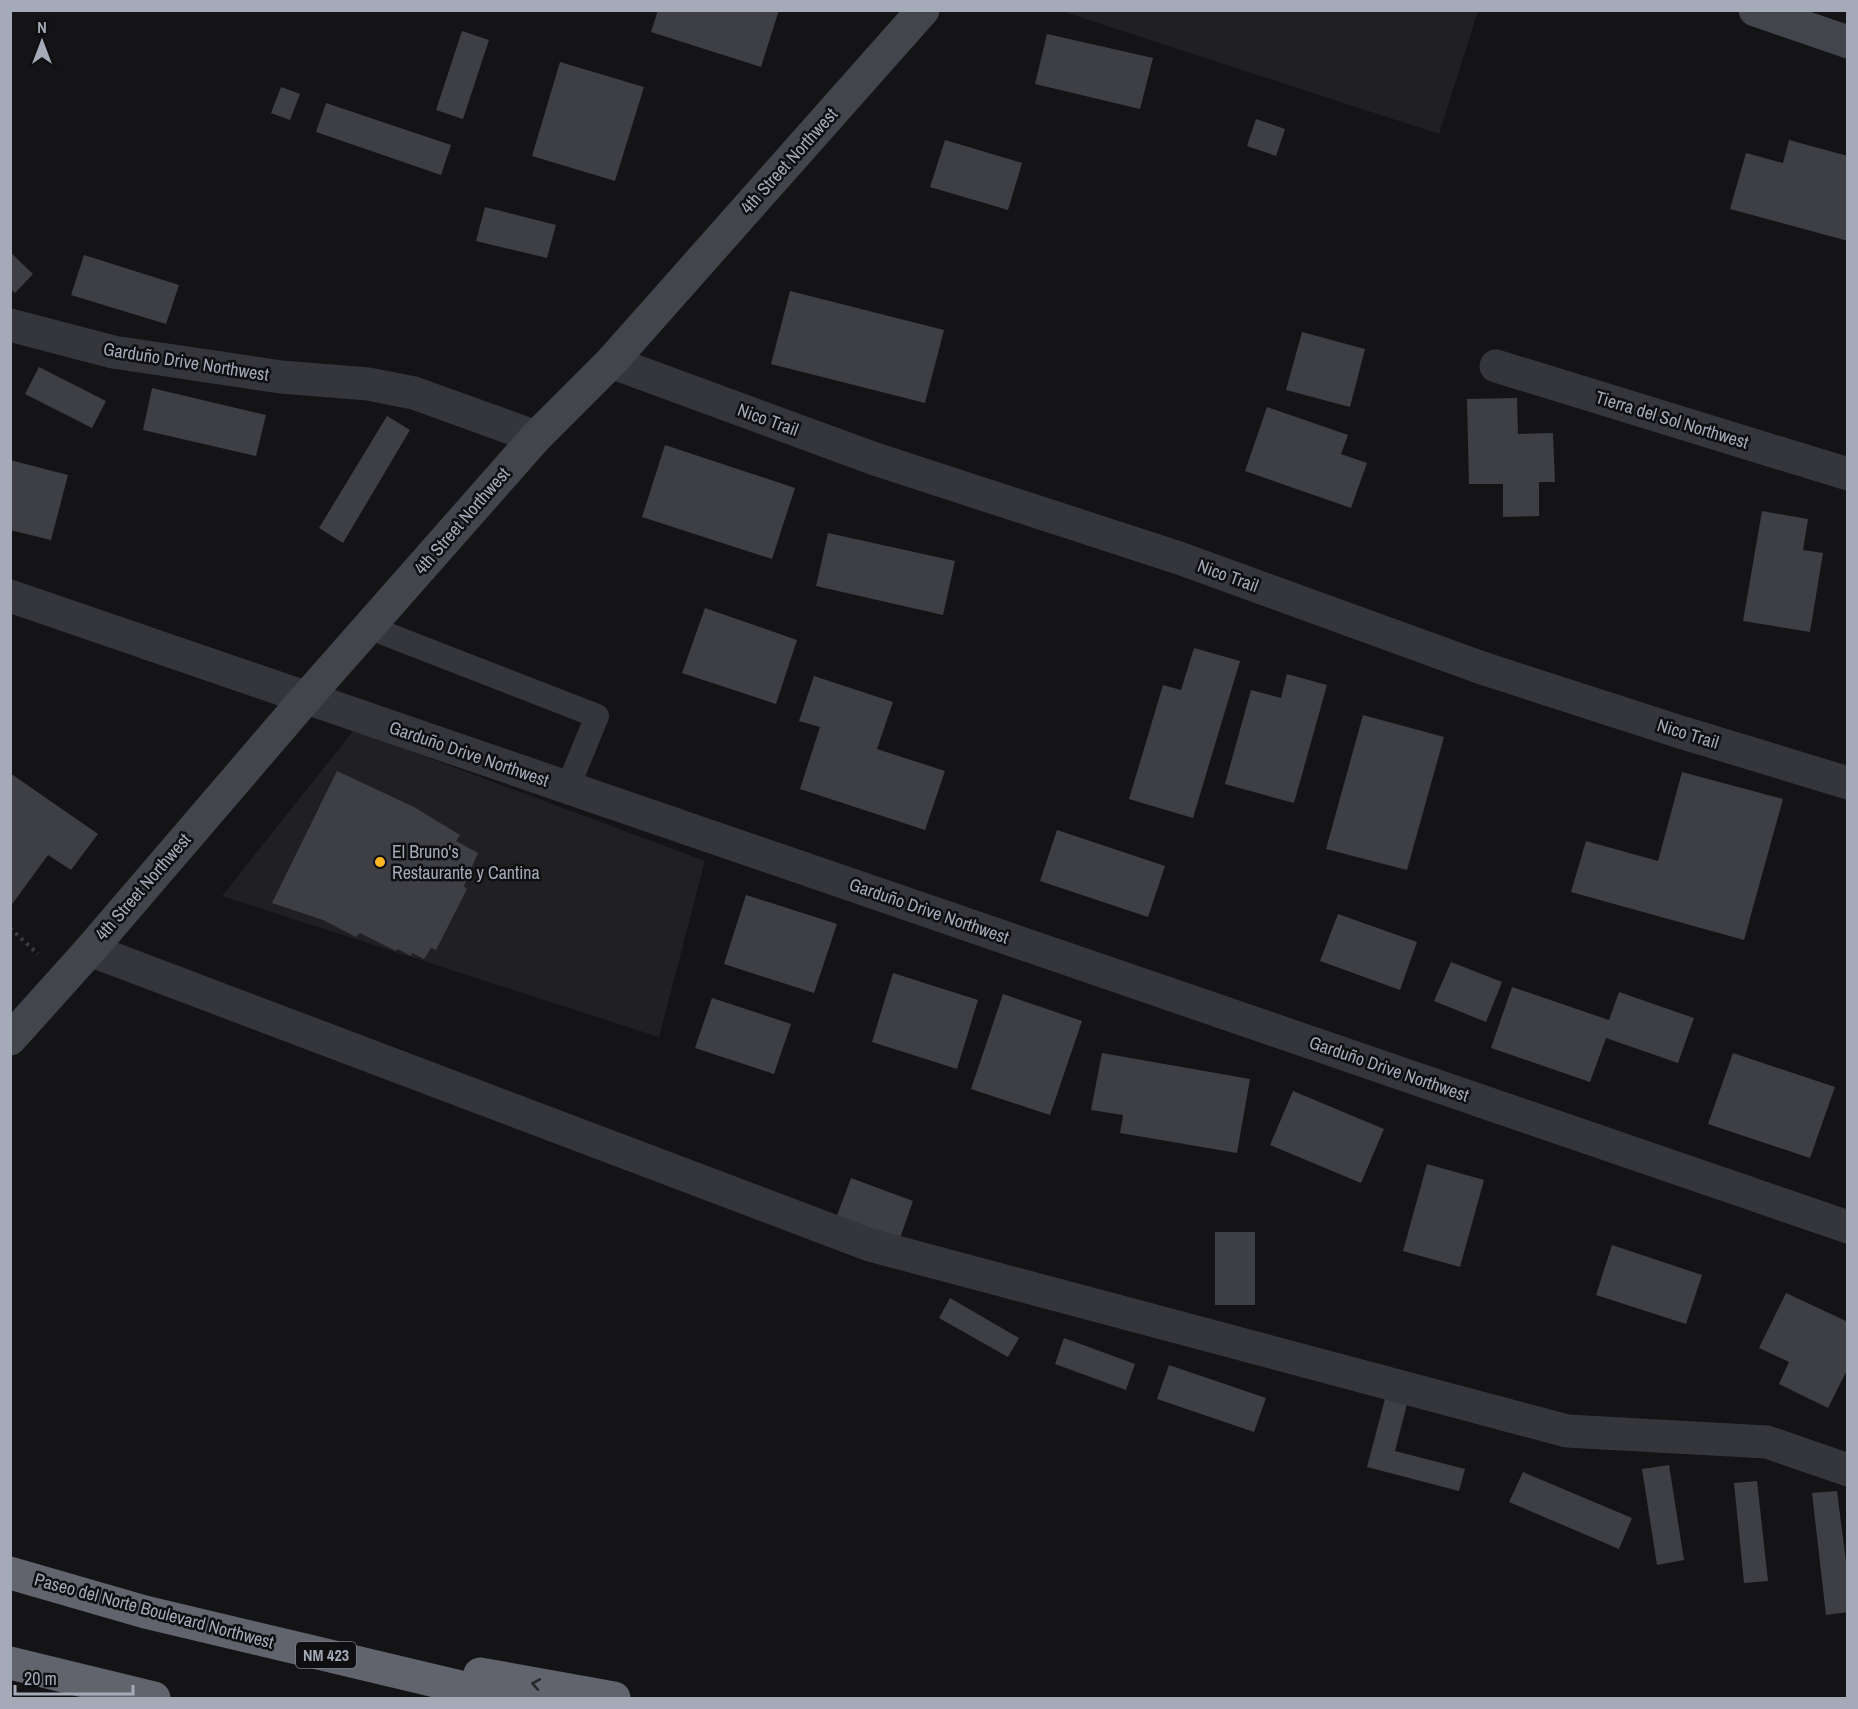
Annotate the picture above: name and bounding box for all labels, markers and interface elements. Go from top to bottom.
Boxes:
north arrow [12,12,72,72]
text: N [37,16,47,38]
street label: 4th Street Northwest [734,102,843,219]
street label: Garduño Drive Northwest [101,336,271,387]
street label: Tierra del Sol Northwest [1593,384,1752,455]
street label: Nico Trail [734,397,802,442]
street label: 4th Street Northwest [408,462,515,580]
street label: Nico Trail [1194,553,1262,598]
street label: Nico Trail [1654,712,1722,755]
street label: Garduño Drive Northwest [386,714,552,793]
street label: 4th Street Northwest [89,828,196,946]
place label: El Bruno's Restaurante y Cantina [392,839,540,885]
marker: El Bruno's Restaurante y Cantina [373,855,387,869]
street label: Garduño Drive Northwest [846,871,1012,950]
street label: Garduño Drive Northwest [1306,1029,1472,1108]
street label: Paseo del Norte Boulevard Northwest [32,1566,277,1655]
road number: NM 423 [296,1642,356,1668]
scale bar [15,1658,134,1696]
text: 20 m [24,1666,57,1691]
one-way arrow [531,1678,541,1691]

